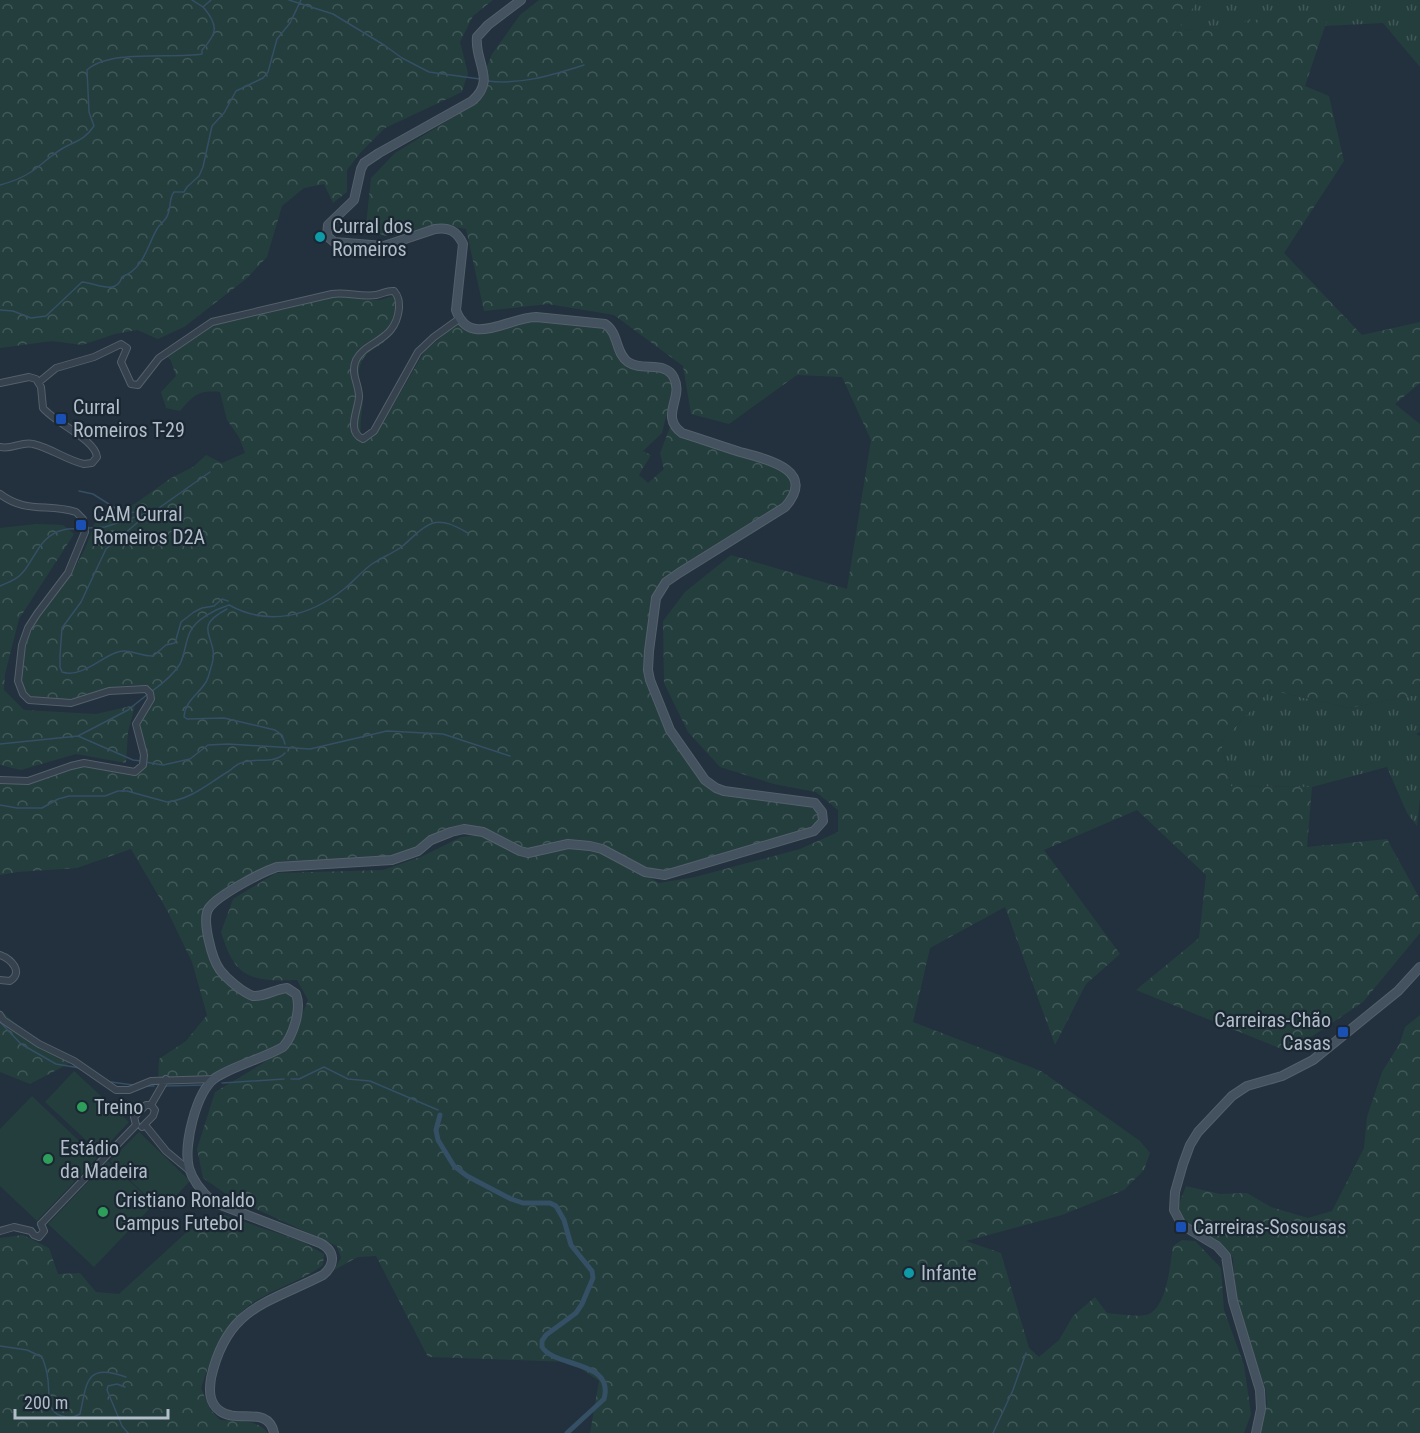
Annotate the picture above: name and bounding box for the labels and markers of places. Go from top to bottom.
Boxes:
place label: Curral dos Romeiros [332,214,413,261]
marker: Curral dos Romeiros [313,230,327,244]
place label: Curral Romeiros T-29 [73,395,185,442]
marker: Curral Romeiros T-29 [54,412,68,426]
place label: CAM Curral Romeiros D2A [93,502,206,549]
marker: CAM Curral Romeiros D2A [74,518,88,532]
place label: Carreiras-Chão Casas [1214,1008,1331,1055]
marker: Carreiras-Chão Casas [1336,1025,1350,1039]
place label: Treino [94,1095,143,1119]
marker: Treino [75,1100,89,1114]
place label: Estádio da Madeira [60,1136,148,1183]
marker: Estádio da Madeira [41,1152,55,1166]
place label: Cristiano Ronaldo Campus Futebol [115,1188,255,1235]
marker: Cristiano Ronaldo Campus Futebol [96,1205,110,1219]
place label: Carreiras-Sosousas [1193,1215,1346,1239]
marker: Carreiras-Sosousas [1174,1220,1188,1234]
place label: Infante [921,1261,977,1285]
marker: Infante [902,1266,916,1280]

